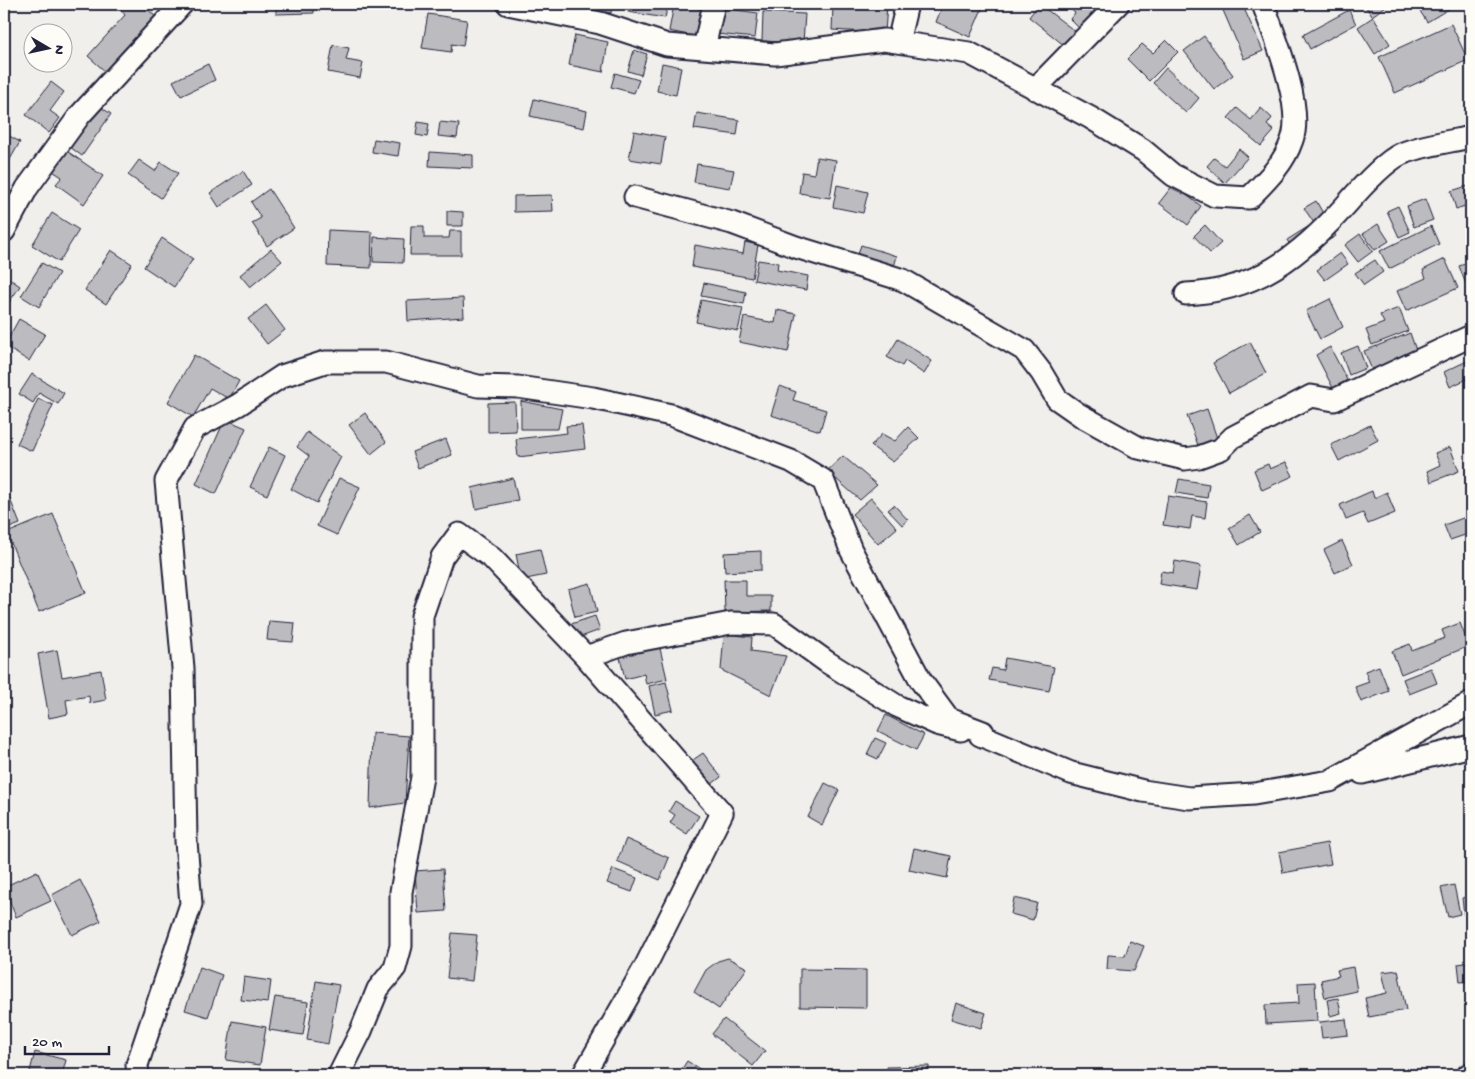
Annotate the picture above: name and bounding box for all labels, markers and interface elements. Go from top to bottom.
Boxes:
north arrow [22,22,72,72]
text: N [49,44,67,55]
scale bar [25,1024,109,1056]
text: 20 m [32,1034,62,1052]

